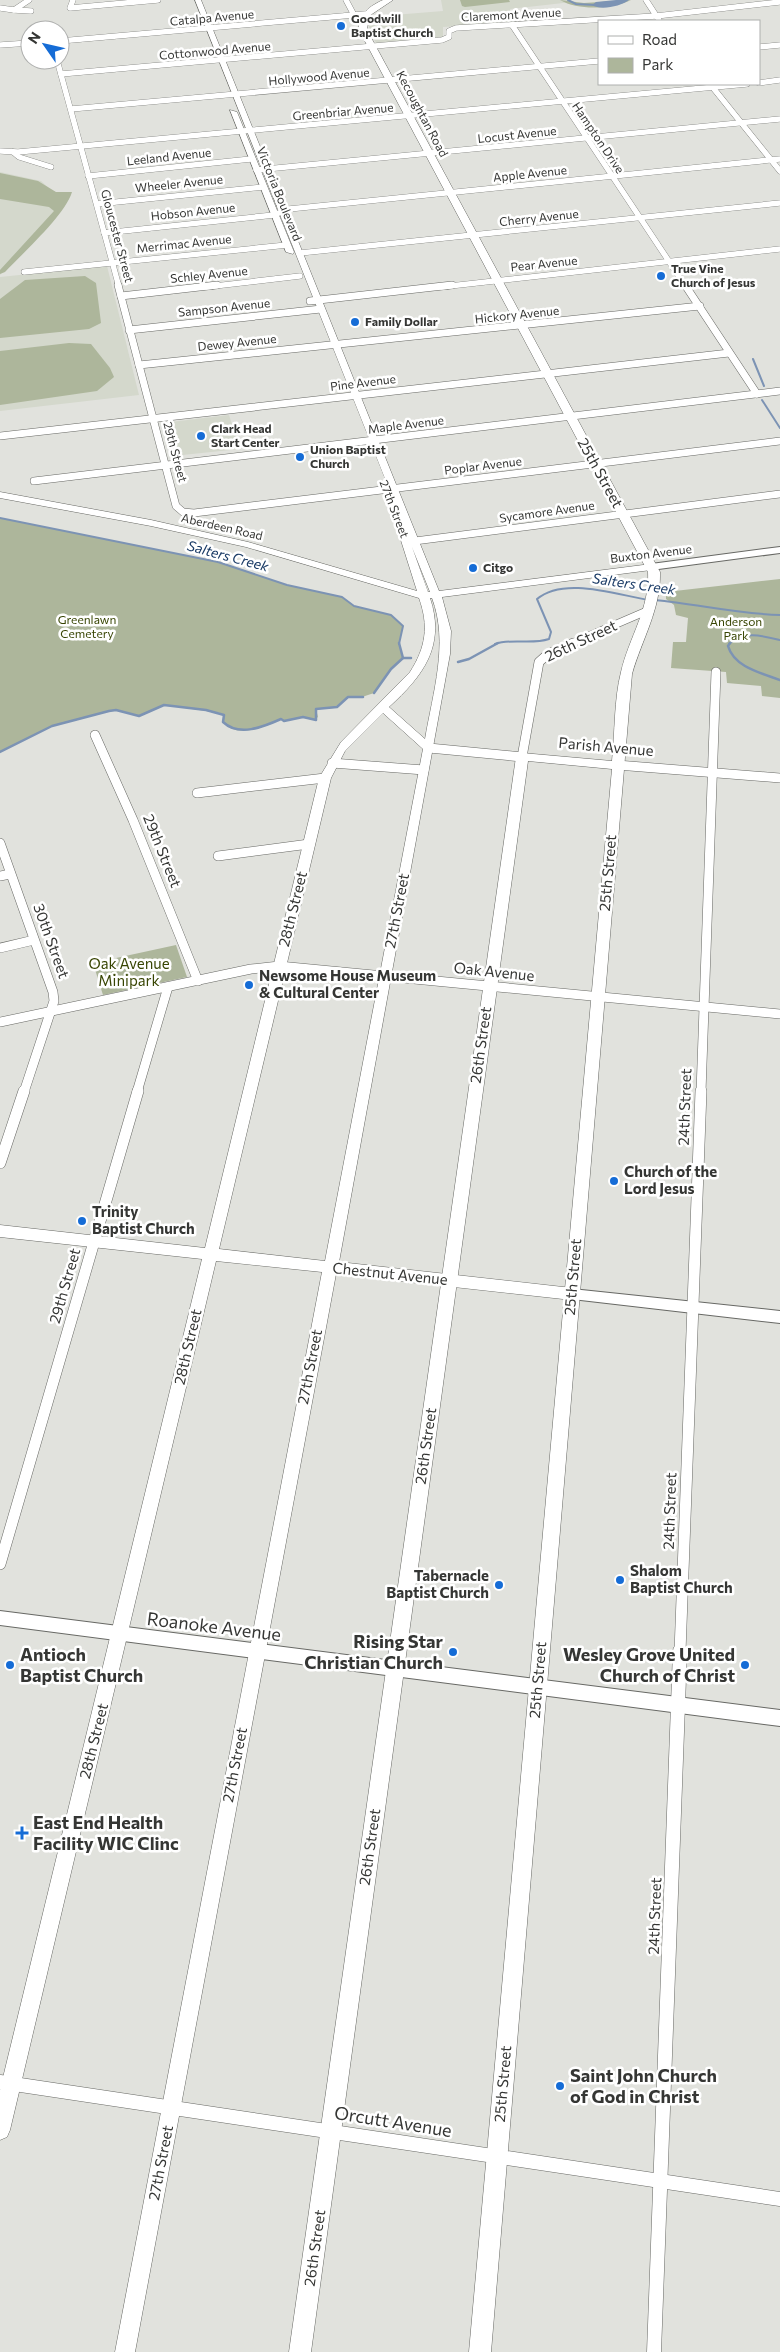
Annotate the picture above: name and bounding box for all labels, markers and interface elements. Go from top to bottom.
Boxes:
street label: Claremont Avenue [461,4,561,24]
street label: Catalpa Avenue [169,6,255,28]
place label: Goodwill Baptist Church [351,11,433,39]
north arrow [20,20,70,70]
marker: Goodwill Baptist Church [335,20,347,32]
legend [598,20,760,85]
text: N [24,28,44,47]
text: Road [642,30,677,48]
street label: Cottonwood Avenue [159,38,271,62]
text: Park [642,55,673,73]
street label: Hollywood Avenue [268,65,370,87]
street label: Kecoughtan Road [394,68,452,159]
street label: Hampton Drive [570,99,628,176]
street label: Greenbriar Avenue [292,100,394,122]
street label: Locust Avenue [477,123,557,145]
street label: Victoria Boulevard [255,144,305,243]
street label: Leeland Avenue [126,145,212,167]
street label: Apple Avenue [492,162,568,184]
street label: Wheeler Avenue [134,171,224,195]
street label: Gloucester Street [99,188,137,284]
street label: Hobson Avenue [150,200,236,222]
street label: Cherry Avenue [499,206,579,228]
street label: Merrimac Avenue [136,231,232,255]
street label: Pear Avenue [510,253,578,273]
place label: True Vine Church of Jesus [671,261,756,290]
street label: Schley Avenue [170,263,248,285]
marker: True Vine Church of Jesus [655,270,667,282]
street label: Sampson Avenue [177,295,271,319]
street label: Hickory Avenue [474,303,560,325]
place label: Family Dollar [365,314,438,328]
marker: Family Dollar [349,316,361,328]
street label: Dewey Avenue [197,331,277,353]
street label: Pine Avenue [329,371,397,393]
street label: Maple Avenue [367,412,445,436]
street label: 29th Street [161,420,191,484]
place label: Clark Head Start Center [211,421,280,449]
marker: Clark Head Start Center [195,430,207,442]
street label: 25th Street [574,434,627,511]
place label: Union Baptist Church [310,442,386,470]
marker: Union Baptist Church [294,451,306,463]
street label: Poplar Avenue [443,453,522,477]
street label: 27th Street [377,478,412,540]
street label: Sycamore Avenue [498,497,595,525]
street label: Aberdeen Road [180,510,264,542]
water label: Salters Creek [185,536,271,575]
street label: Buxton Avenue [609,541,692,565]
place label: Citgo [483,560,513,574]
marker: Citgo [467,562,479,574]
water label: Salters Creek [591,569,677,598]
park label: Greenlawn Cemetery [58,612,116,640]
park label: Anderson Park [710,614,762,642]
street label: 26th Street [542,616,619,665]
street label: Parish Avenue [558,733,654,759]
street label: 29th Street [140,811,186,890]
street label: 25th Street [595,834,619,912]
street label: 28th Street [274,869,310,948]
street label: 27th Street [380,872,412,950]
street label: 30th Street [30,901,74,981]
park label: Oak Avenue Minipark [88,954,170,989]
street label: Oak Avenue [453,958,535,984]
place label: Newsome House Museum & Cultural Center [259,966,436,1001]
marker: Newsome House Museum & Cultural Center [243,979,255,991]
street label: 26th Street [466,1005,494,1084]
street label: 24th Street [674,1068,694,1146]
place label: Church of the Lord Jesus [624,1162,717,1197]
marker: Church of the Lord Jesus [608,1175,620,1187]
place label: Trinity Baptist Church [92,1202,195,1237]
marker: Trinity Baptist Church [76,1215,88,1227]
street label: 25th Street [560,1238,584,1316]
street label: 29th Street [45,1246,83,1325]
street label: Chestnut Avenue [332,1258,449,1288]
street label: 28th Street [170,1307,205,1387]
street label: 27th Street [293,1328,325,1406]
street label: 26th Street [411,1406,439,1485]
street label: 24th Street [659,1472,679,1550]
place label: Shalom Baptist Church [630,1561,733,1596]
place label: Tabernacle Baptist Church [386,1566,489,1601]
marker: Shalom Baptist Church [614,1574,626,1586]
marker: Tabernacle Baptist Church [493,1579,505,1591]
street label: Roanoke Avenue [146,1607,282,1645]
place label: Rising Star Christian Church [304,1630,444,1673]
street label: 25th Street [525,1641,549,1719]
place label: Antioch Baptist Church [20,1643,143,1686]
place label: Wesley Grove United Church of Christ [563,1643,735,1686]
marker: Rising Star Christian Church [447,1646,459,1658]
marker: Antioch Baptist Church [4,1659,16,1671]
marker: Wesley Grove United Church of Christ [739,1659,751,1671]
street label: 28th Street [75,1701,111,1780]
street label: 27th Street [218,1726,250,1804]
street label: 26th Street [355,1807,383,1886]
place label: East End Health Facility WIC Clinc [33,1811,179,1854]
marker: East End Health Facility WIC Clinc [15,1826,29,1840]
street label: 24th Street [644,1877,664,1955]
street label: 25th Street [490,2045,514,2123]
place label: Saint John Church of God in Christ [570,2064,717,2107]
marker: Saint John Church of God in Christ [554,2080,566,2092]
street label: Orcutt Avenue [333,2101,454,2141]
street label: 27th Street [144,2124,176,2202]
street label: 26th Street [300,2208,328,2287]

